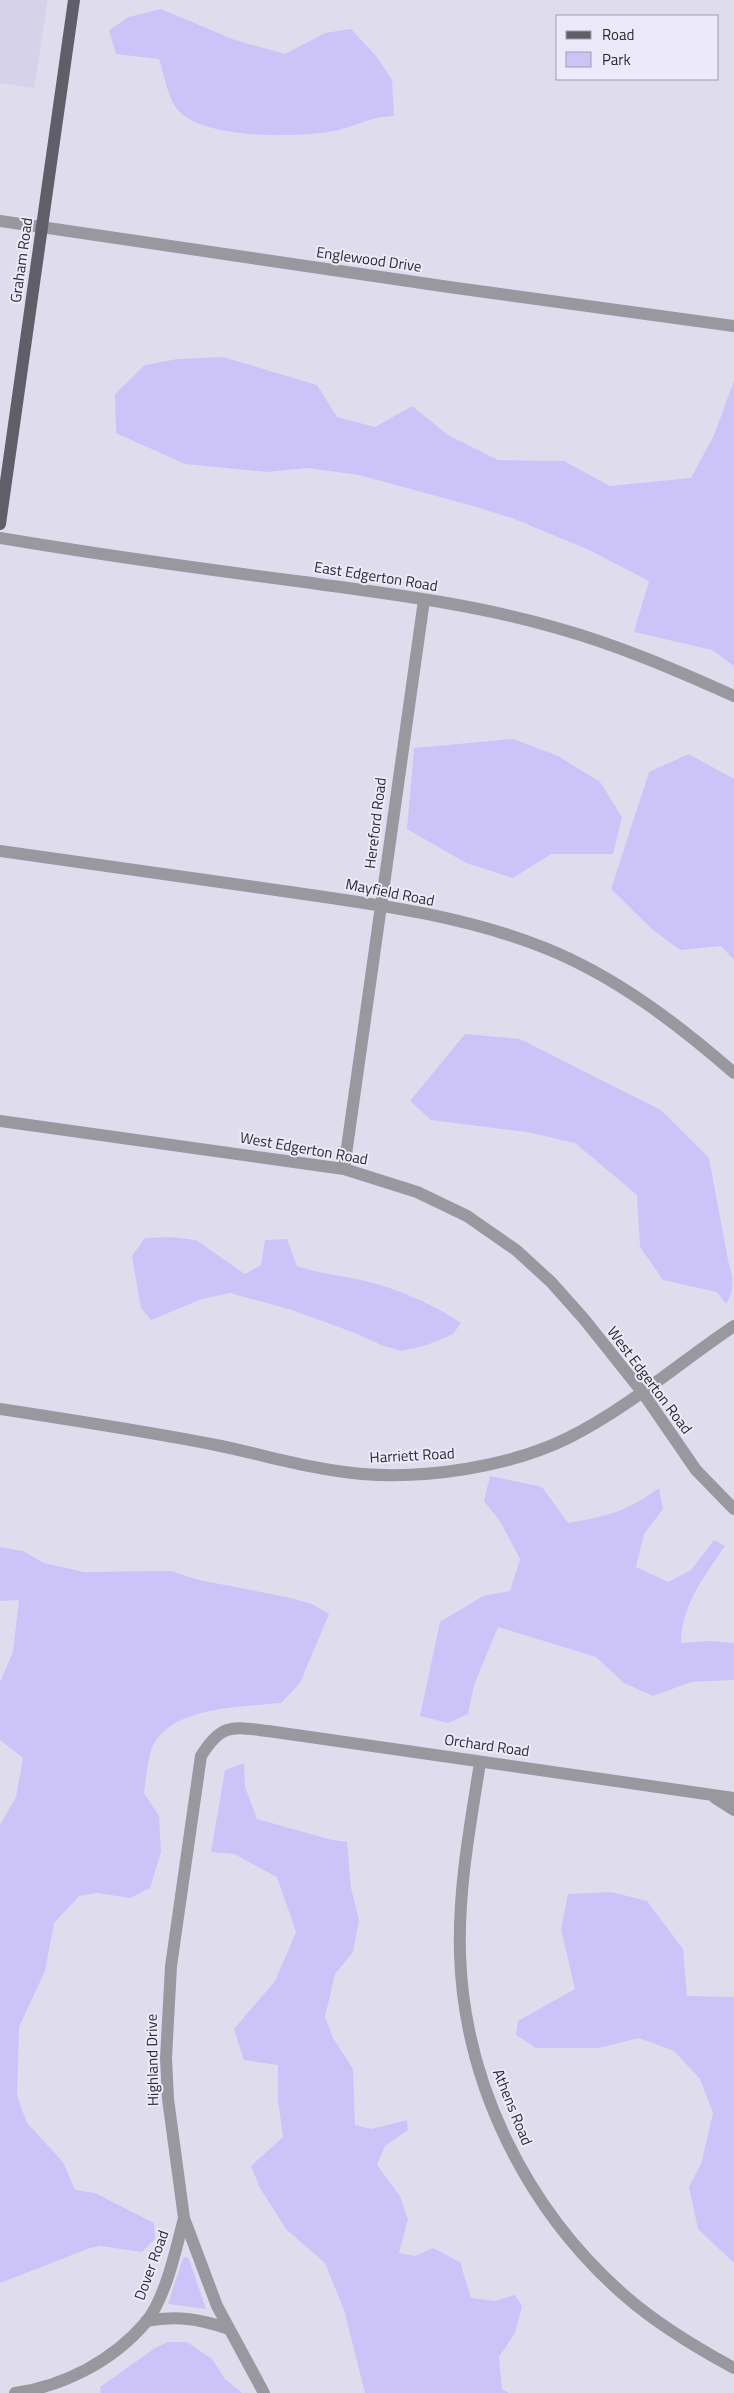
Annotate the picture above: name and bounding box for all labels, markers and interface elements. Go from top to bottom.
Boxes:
legend [556,15,719,80]
text: Road [602,23,634,46]
text: Park [602,48,631,71]
street label: Graham Road [4,216,38,304]
street label: Englewood Drive [315,240,423,278]
street label: East Edgerton Road [313,555,439,597]
street label: Hereford Road [358,776,392,870]
street label: Mayfield Road [343,872,437,912]
street label: West Edgerton Road [238,1125,370,1171]
street label: West Edgerton Road [602,1321,698,1439]
street label: Harriett Road [369,1441,455,1469]
street label: Orchard Road [443,1728,531,1762]
street label: Highland Drive [140,2014,164,2106]
street label: Athens Road [487,2065,539,2149]
street label: Dover Road [128,2227,174,2303]

